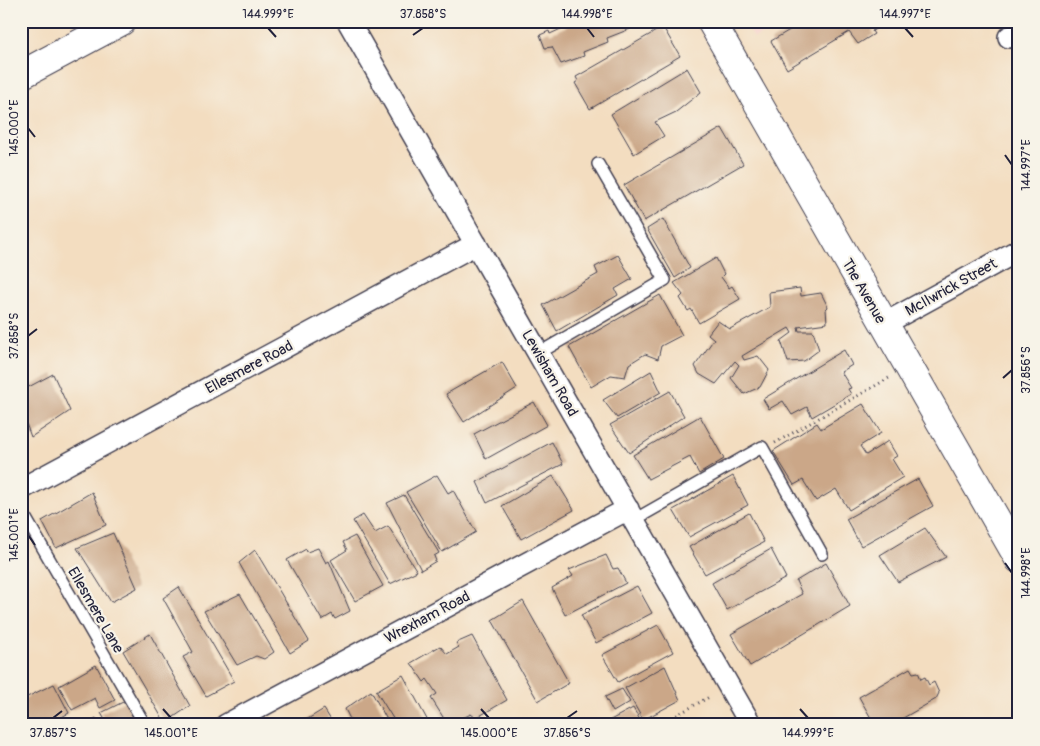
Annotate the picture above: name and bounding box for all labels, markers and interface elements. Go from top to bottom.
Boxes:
text: 144.999°E [242,7,294,22]
text: 37.858°S [400,7,446,22]
text: 144.998°E [561,7,613,22]
text: 144.997°E [879,7,931,22]
text: 145.000°E [7,100,22,156]
text: 144.997°E [1019,139,1034,191]
street label: McIlwrick Street [902,254,1001,321]
street label: The Avenue [837,255,890,328]
text: 37.858°S [7,313,22,359]
street label: Lewisham Road [517,326,582,420]
street label: Ellesmere Road [202,336,296,398]
text: 37.856°S [1019,346,1034,394]
text: 145.001°E [7,508,22,562]
text: 144.998°E [1019,547,1034,599]
street label: Ellesmere Lane [63,564,128,657]
street label: Wrexham Road [381,587,473,648]
text: 37.857°S [30,726,76,741]
text: 145.001°E [144,726,198,741]
text: 145.000°E [461,726,517,741]
text: 37.856°S [543,726,591,741]
text: 144.999°E [782,726,834,741]

